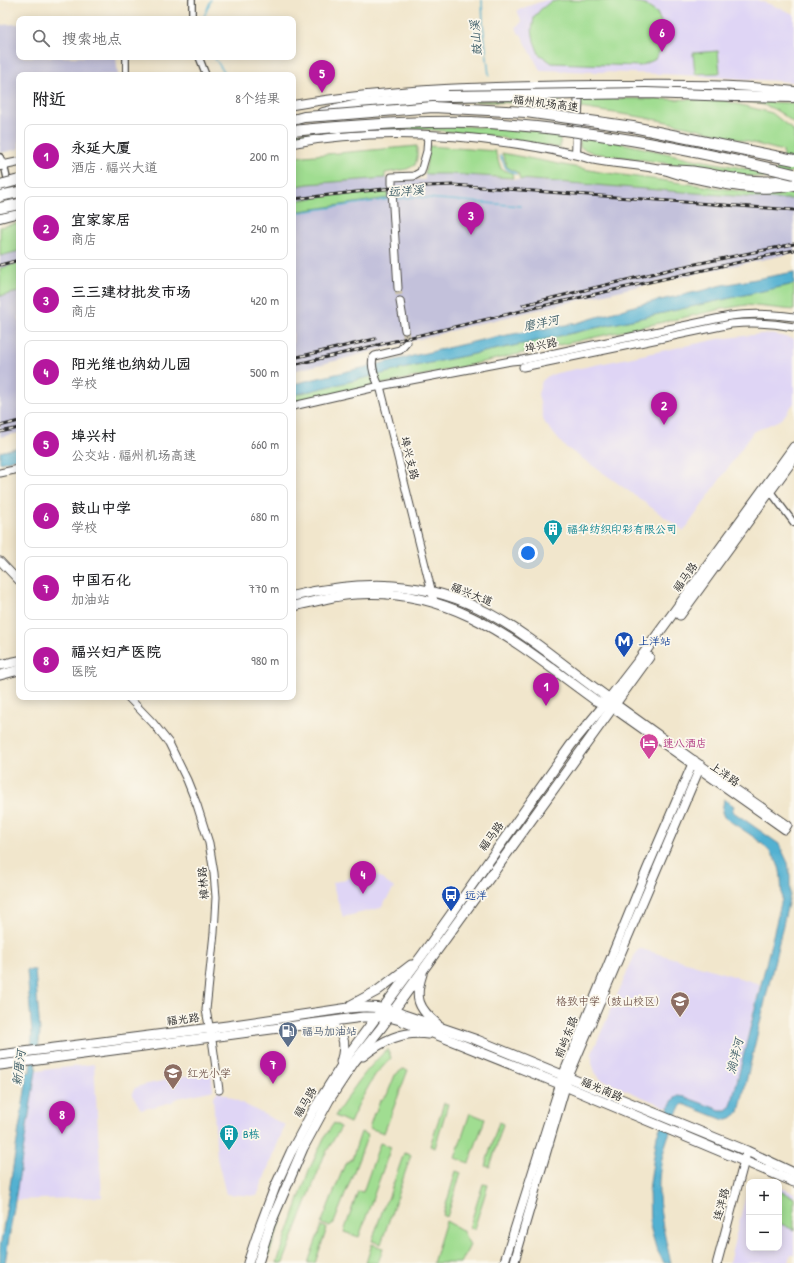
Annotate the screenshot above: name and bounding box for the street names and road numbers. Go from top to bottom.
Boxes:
street label: 福州机场高速 [512,92,580,114]
street label: 埠兴路 [523,335,559,355]
street label: 埠兴支路 [398,435,422,481]
street label: 福马路 [670,559,700,595]
street label: 福兴大道 [449,579,495,609]
street label: 上洋路 [707,759,743,789]
street label: 福马路 [476,819,506,853]
street label: 樟林路 [195,866,211,900]
street label: 福光路 [166,1010,200,1028]
street label: 前屿东路 [551,1014,581,1060]
street label: 福光南路 [579,1074,625,1104]
street label: 福马路 [291,1084,319,1120]
street label: 连洋路 [710,1186,732,1222]

